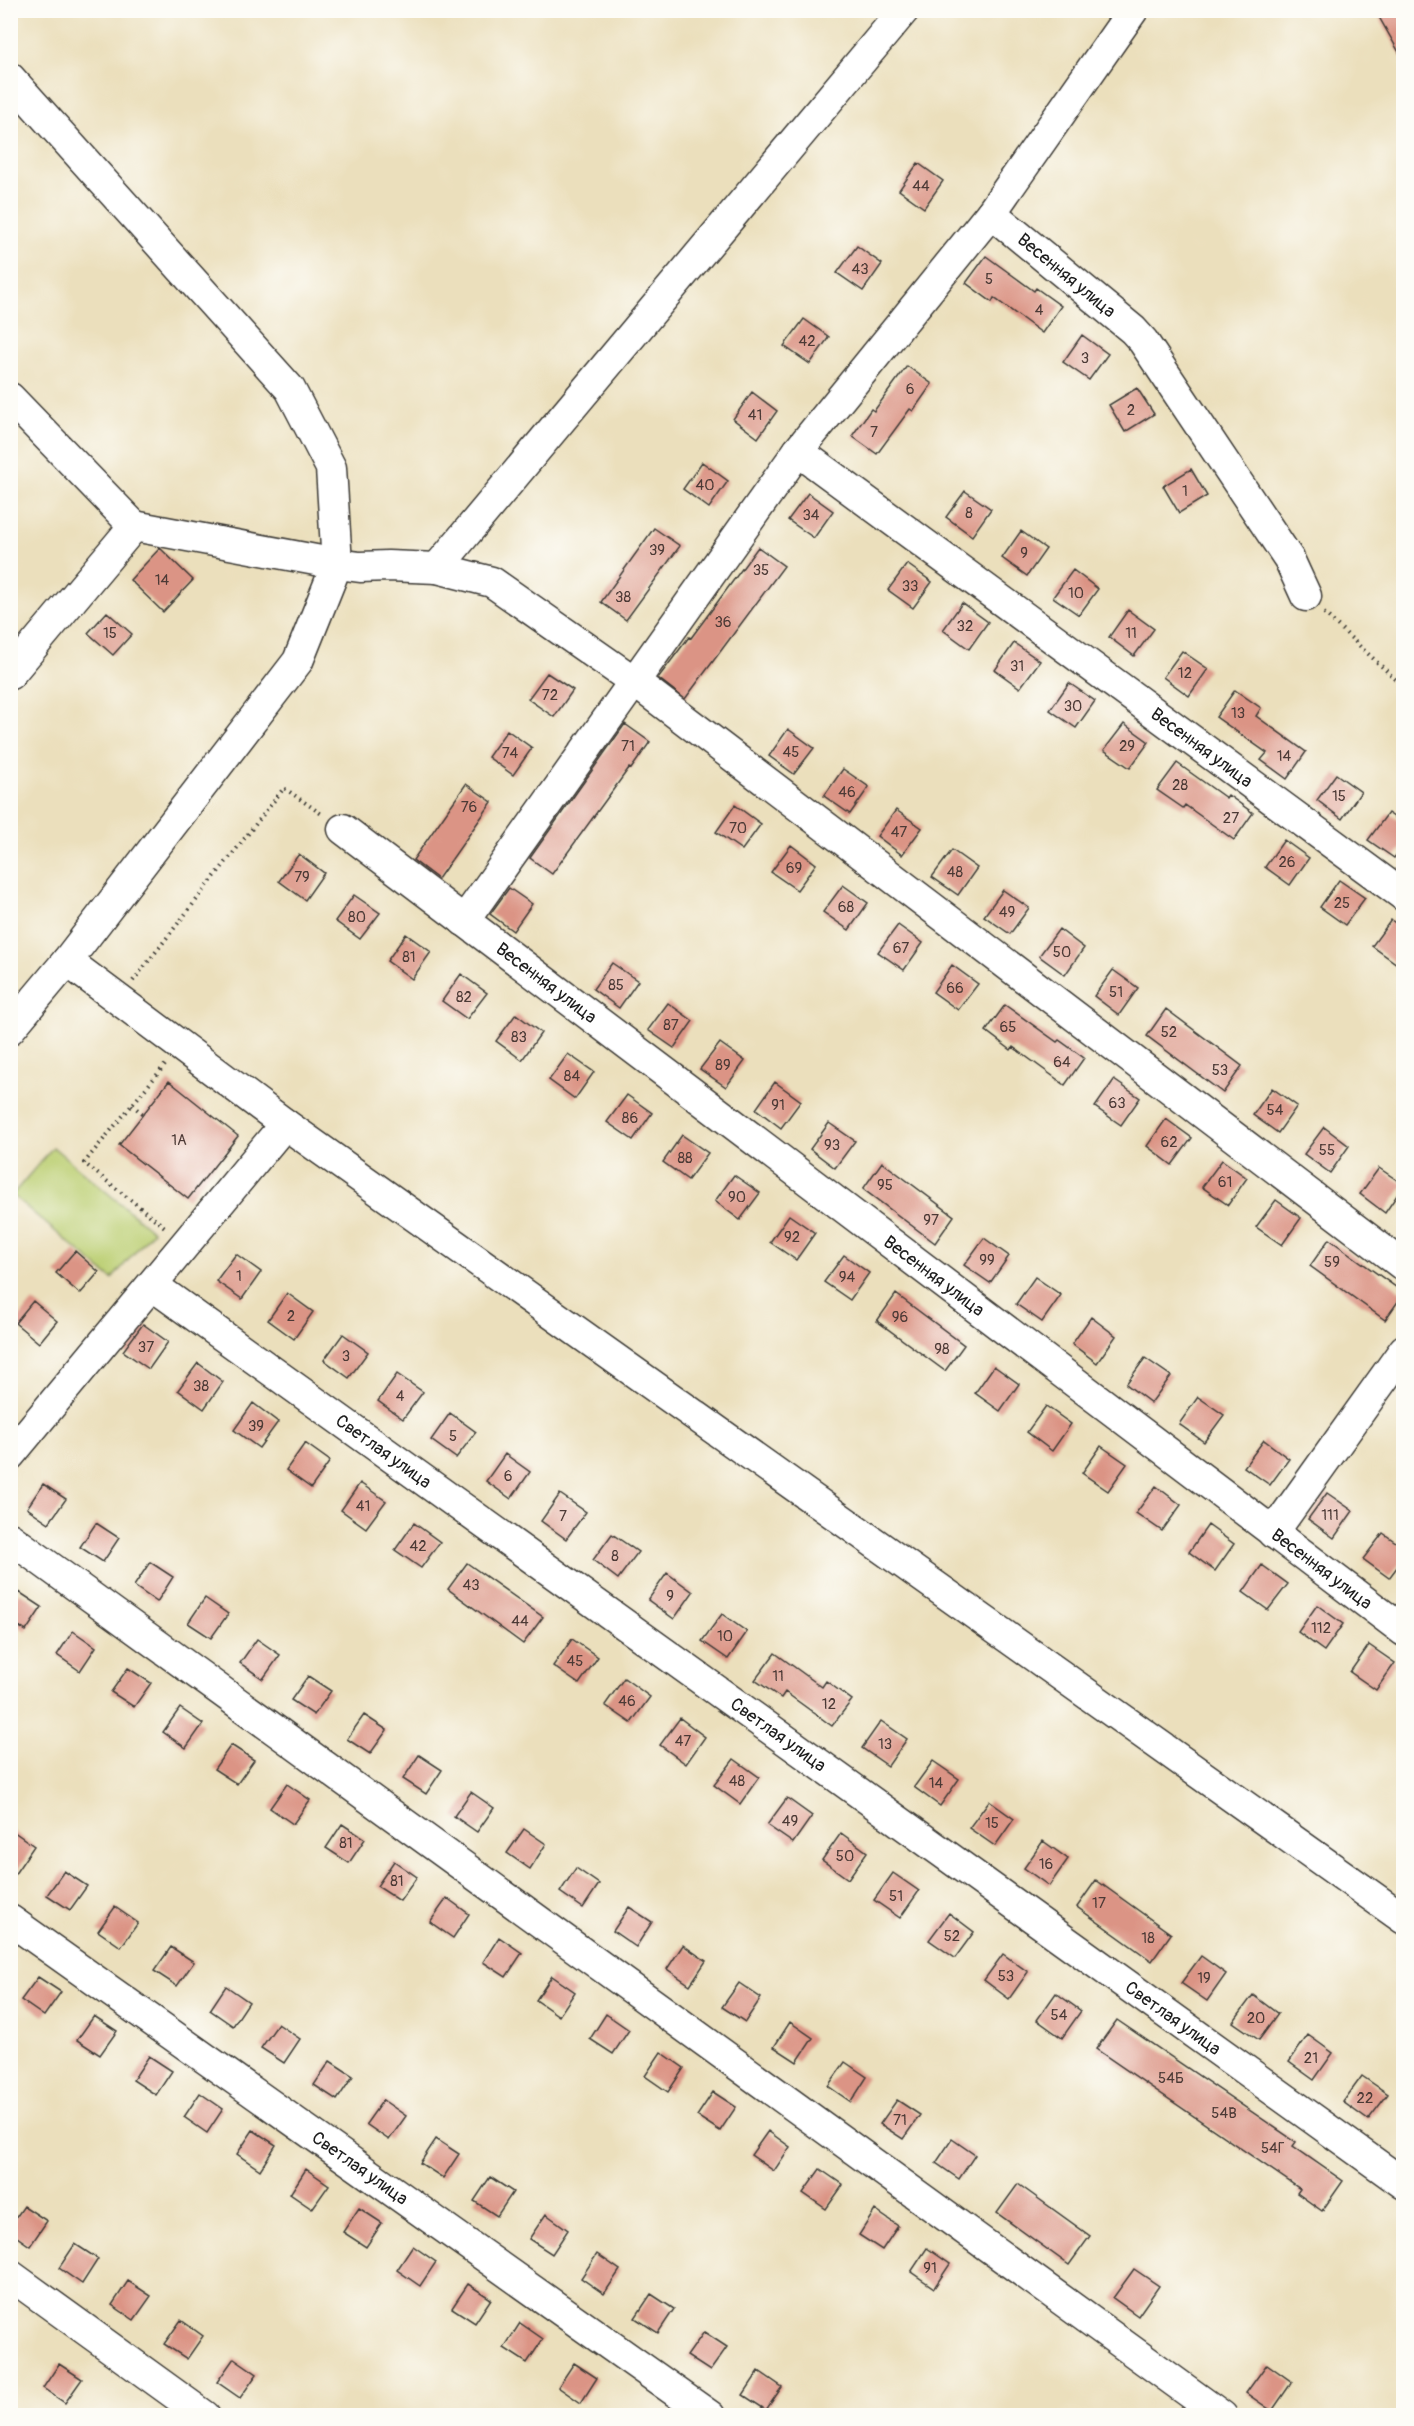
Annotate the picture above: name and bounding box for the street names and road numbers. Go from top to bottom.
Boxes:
street label: Весенняя улица [1012,228,1120,323]
street label: Весенняя улица [1146,703,1257,793]
street label: Весенняя улица [491,938,601,1029]
street label: Весенняя улица [879,1231,989,1322]
street label: Светлая улица [331,1409,436,1494]
street label: Весенняя улица [1266,1524,1377,1615]
street label: Светлая улица [725,1693,831,1777]
street label: Светлая улица [1120,1976,1225,2061]
street label: Светлая улица [307,2126,412,2210]

